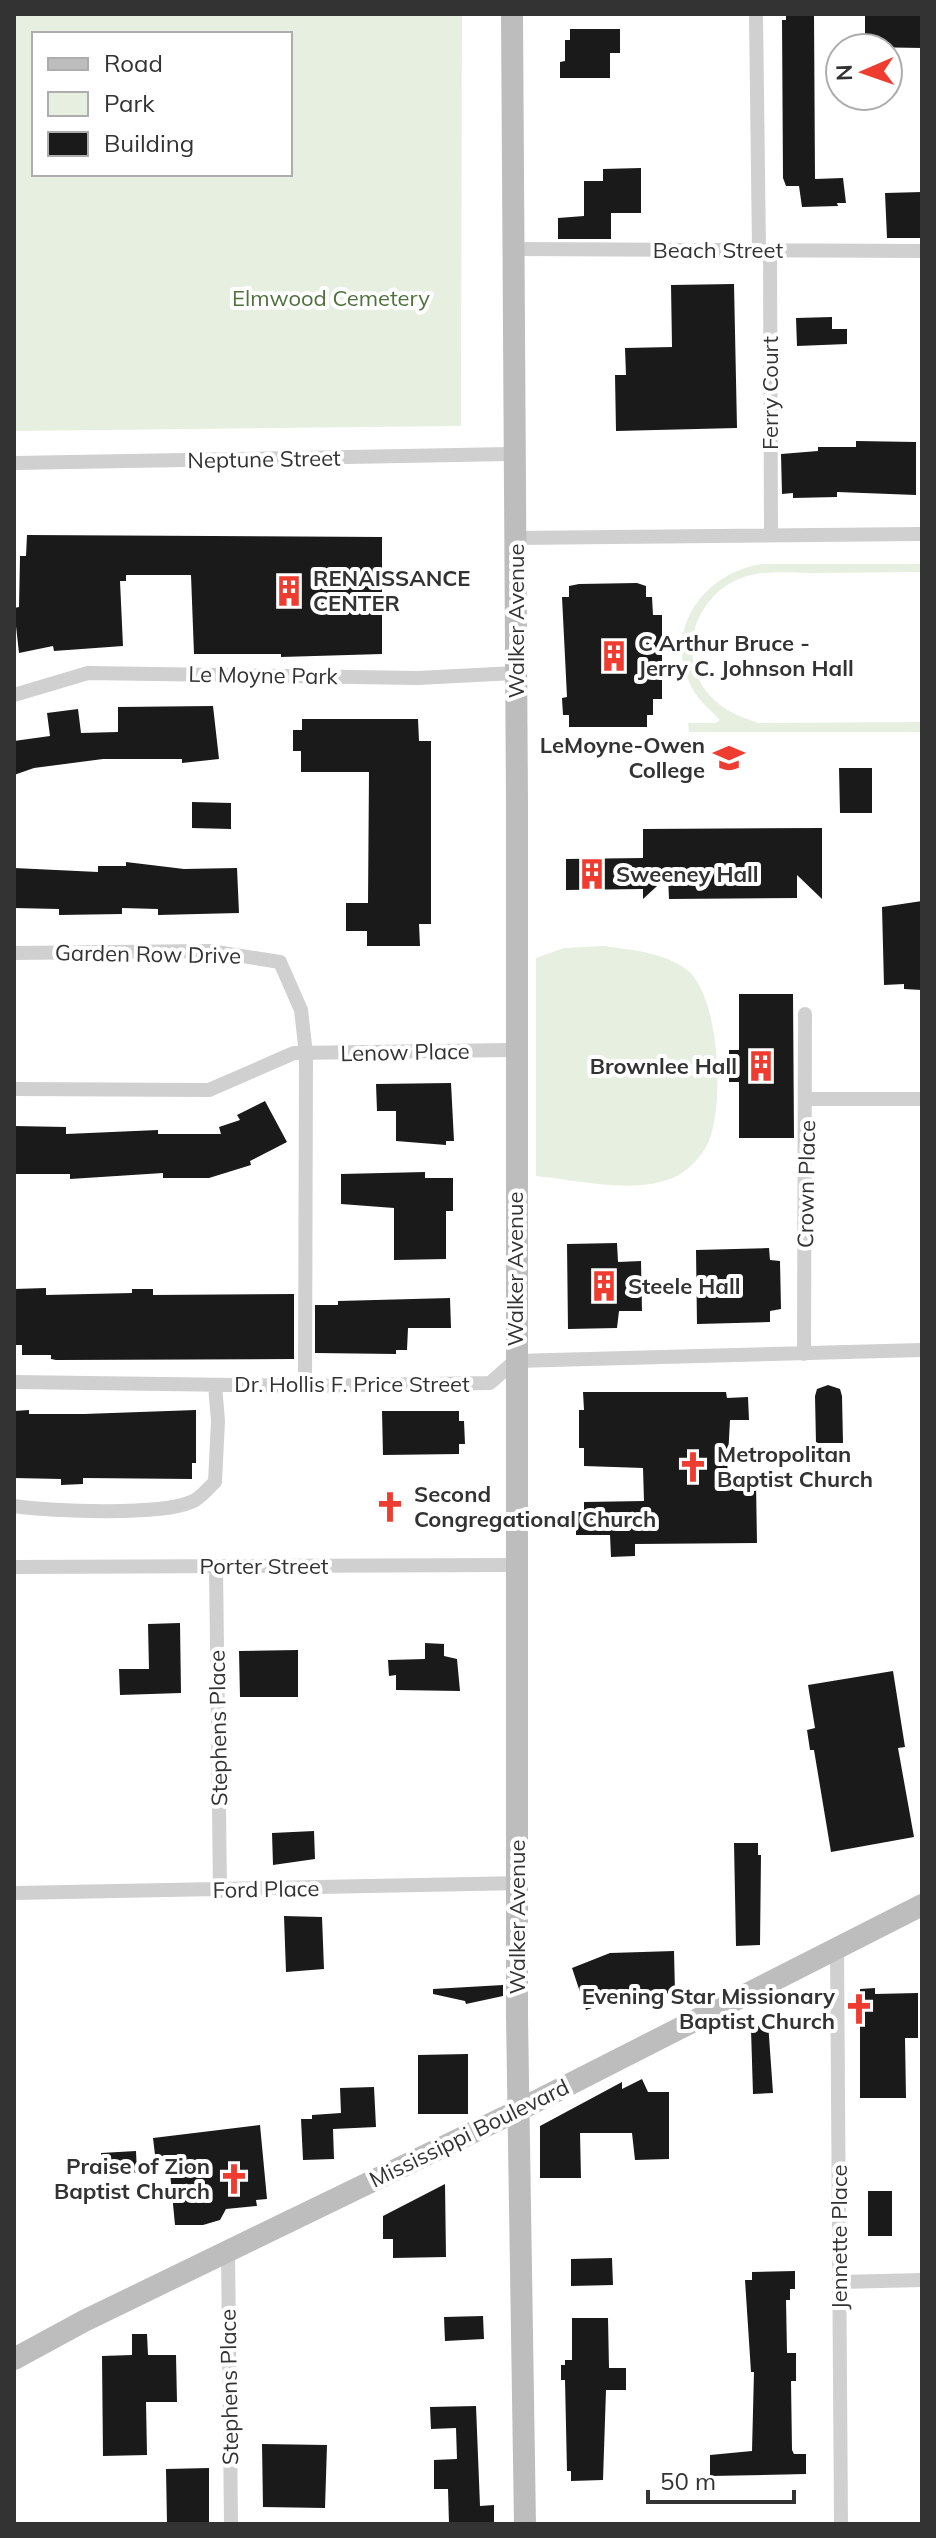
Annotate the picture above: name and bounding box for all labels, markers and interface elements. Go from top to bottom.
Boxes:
legend [32,32,292,176]
north arrow [824,32,904,112]
text: Road [104,48,163,78]
text: N [830,64,858,81]
text: Park [104,88,155,118]
text: Building [104,128,194,158]
street label: Beach Street [653,236,784,264]
park label: Elmwood Cemetery [232,284,430,312]
street label: Ferry Court [756,336,784,450]
street label: Neptune Street [187,444,341,474]
street label: Walker Avenue [502,543,530,699]
place label: RENAISSANCE CENTER [313,564,470,617]
building icon: RENAISSANCE CENTER [272,574,306,608]
place label: C Arthur Bruce - Jerry C. Johnson Hall [638,629,854,682]
building icon: C Arthur Bruce - Jerry C. Johnson Hall [597,639,631,673]
street label: Le Moyne Park [188,660,339,690]
place label: LeMoyne-Owen College [540,731,705,784]
school or university icon: LeMoyne-Owen College [712,741,746,775]
building icon: Sweeney Hall [575,857,609,891]
place label: Sweeney Hall [616,860,759,888]
street label: Garden Row Drive [55,938,241,970]
street label: Lenow Place [340,1037,470,1067]
building icon: Brownlee Hall [744,1049,778,1083]
place label: Brownlee Hall [590,1052,737,1080]
street label: Crown Place [791,1120,821,1248]
street label: Walker Avenue [501,1191,529,1347]
building icon: Steele Hall [587,1269,621,1303]
place label: Steele Hall [628,1272,740,1300]
street label: Dr. Hollis F. Price Street [234,1370,470,1398]
place label: Metropolitan Baptist Church [717,1440,873,1493]
church icon: Metropolitan Baptist Church [676,1450,710,1484]
place label: Second Congregational Church [414,1480,656,1533]
church icon: Second Congregational Church [373,1490,407,1524]
street label: Porter Street [199,1552,329,1580]
street label: Stephens Place [203,1650,233,1806]
street label: Walker Avenue [503,1839,531,1995]
street label: Ford Place [212,1874,320,1904]
place label: Evening Star Missionary Baptist Church [582,1982,835,2035]
church icon: Evening Star Missionary Baptist Church [842,1992,876,2026]
street label: Mississippi Boulevard [365,2073,573,2193]
place label: Praise of Zion Baptist Church [54,2152,210,2205]
church icon: Praise of Zion Baptist Church [217,2162,251,2196]
street label: Jennette Place [825,2164,853,2310]
street label: Stephens Place [214,2309,244,2465]
scale bar [648,2454,794,2504]
text: 50 m [660,2466,716,2496]

